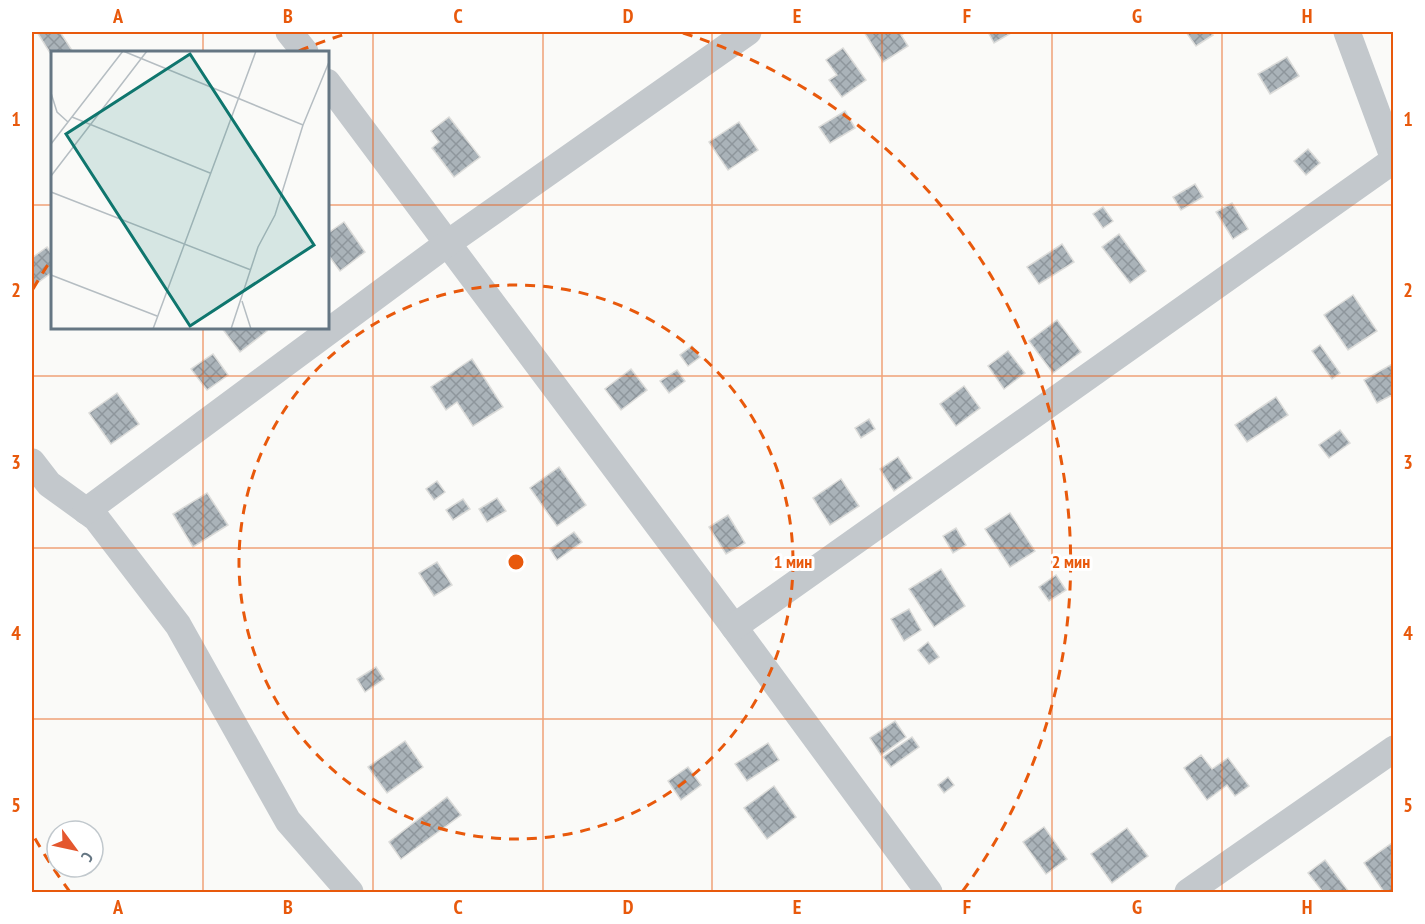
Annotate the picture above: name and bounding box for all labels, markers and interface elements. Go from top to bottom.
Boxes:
text: A [112,3,124,29]
text: B [283,3,293,29]
text: C [453,3,463,29]
text: D [623,3,634,29]
text: E [793,3,801,29]
text: F [963,3,971,29]
text: G [1132,3,1142,29]
text: H [1302,3,1312,29]
inset map [51,51,328,328]
text: 1 [11,106,21,132]
text: 1 [1403,106,1413,132]
text: 2 [11,277,21,303]
text: 2 [1403,277,1413,303]
text: 3 [11,449,21,475]
text: 3 [1403,449,1413,475]
text: 1 мин [774,550,812,573]
text: 2 мин [1052,550,1090,573]
centre of rings [506,552,526,572]
text: 4 [11,620,21,646]
text: 4 [1403,620,1413,646]
text: 5 [11,792,21,818]
text: 5 [1403,792,1413,818]
north arrow [45,819,105,879]
text: С [77,849,98,866]
text: A [112,894,124,920]
text: B [283,894,293,920]
text: C [453,894,463,920]
text: D [623,894,634,920]
text: E [793,894,801,920]
text: F [963,894,971,920]
text: G [1132,894,1142,920]
text: H [1302,894,1312,920]

